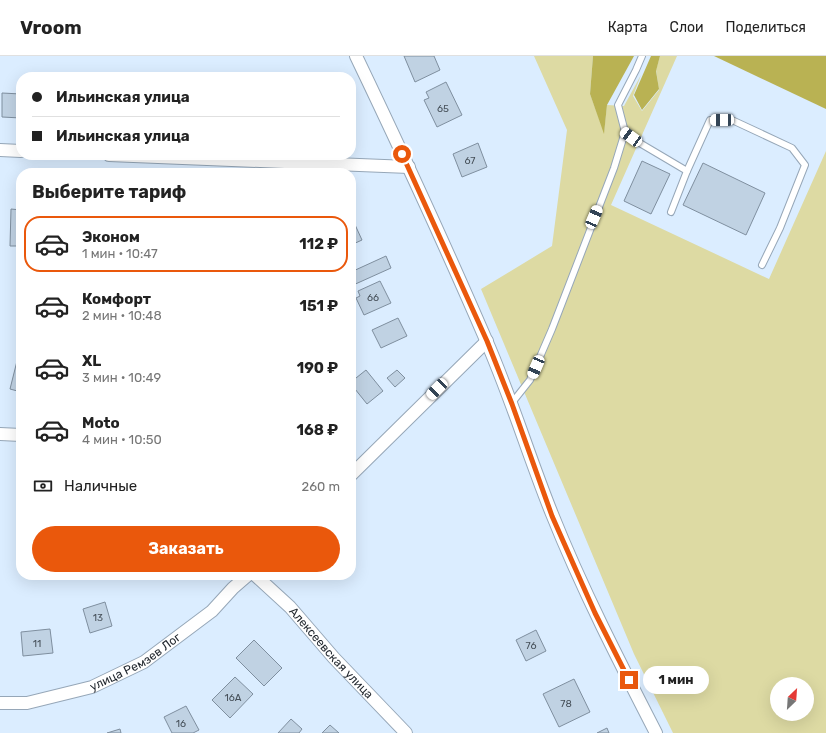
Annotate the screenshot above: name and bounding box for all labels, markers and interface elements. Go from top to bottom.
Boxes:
text: Vroom [20,16,82,39]
text: Карта [608,19,648,36]
text: Слои [670,19,704,36]
text: Поделиться [726,19,806,36]
text: Ильинская улица [56,88,190,106]
house number: 65 [437,103,449,115]
car [710,114,734,126]
car [618,125,644,149]
text: Ильинская улица [56,127,190,145]
route start [393,145,411,163]
house number: 67 [465,155,475,167]
text: Выберите тариф [32,181,186,203]
car [584,204,604,230]
icon: car [34,226,70,262]
text: Эконом [82,228,140,246]
text: 112 ₽ [299,235,338,253]
text: 1 мин · 10:47 [82,246,158,261]
icon: car [34,288,70,324]
text: Комфорт [82,290,151,308]
house number: 66 [367,292,379,304]
text: 151 ₽ [299,297,338,315]
text: 2 мин · 10:48 [82,308,162,323]
icon: car [34,350,70,386]
text: XL [82,352,101,370]
car [526,354,546,380]
text: 190 ₽ [297,359,338,377]
text: 3 мин · 10:49 [82,370,161,385]
car [424,376,450,402]
icon: car [34,412,70,448]
text: Moto [82,414,120,432]
text: 168 ₽ [297,421,338,439]
text: 4 мин · 10:50 [82,432,162,447]
icon: cash [32,475,54,497]
text: Наличные [64,477,137,495]
text: 260 m [302,479,340,494]
button: Заказать [32,526,340,572]
street label: Алексеевская улица [286,604,376,701]
house number: 13 [93,612,103,624]
street label: улица Ремзев Лог [88,630,184,694]
house number: 11 [33,638,41,650]
house number: 76 [526,640,536,652]
callout: 1 мин [643,666,709,694]
route end [620,671,638,689]
text: 1 мин [658,672,694,687]
north arrow [770,677,814,721]
map controls [770,677,814,721]
house number: 16А [224,692,242,704]
house number: 78 [560,698,572,710]
house number: 16 [176,718,186,730]

